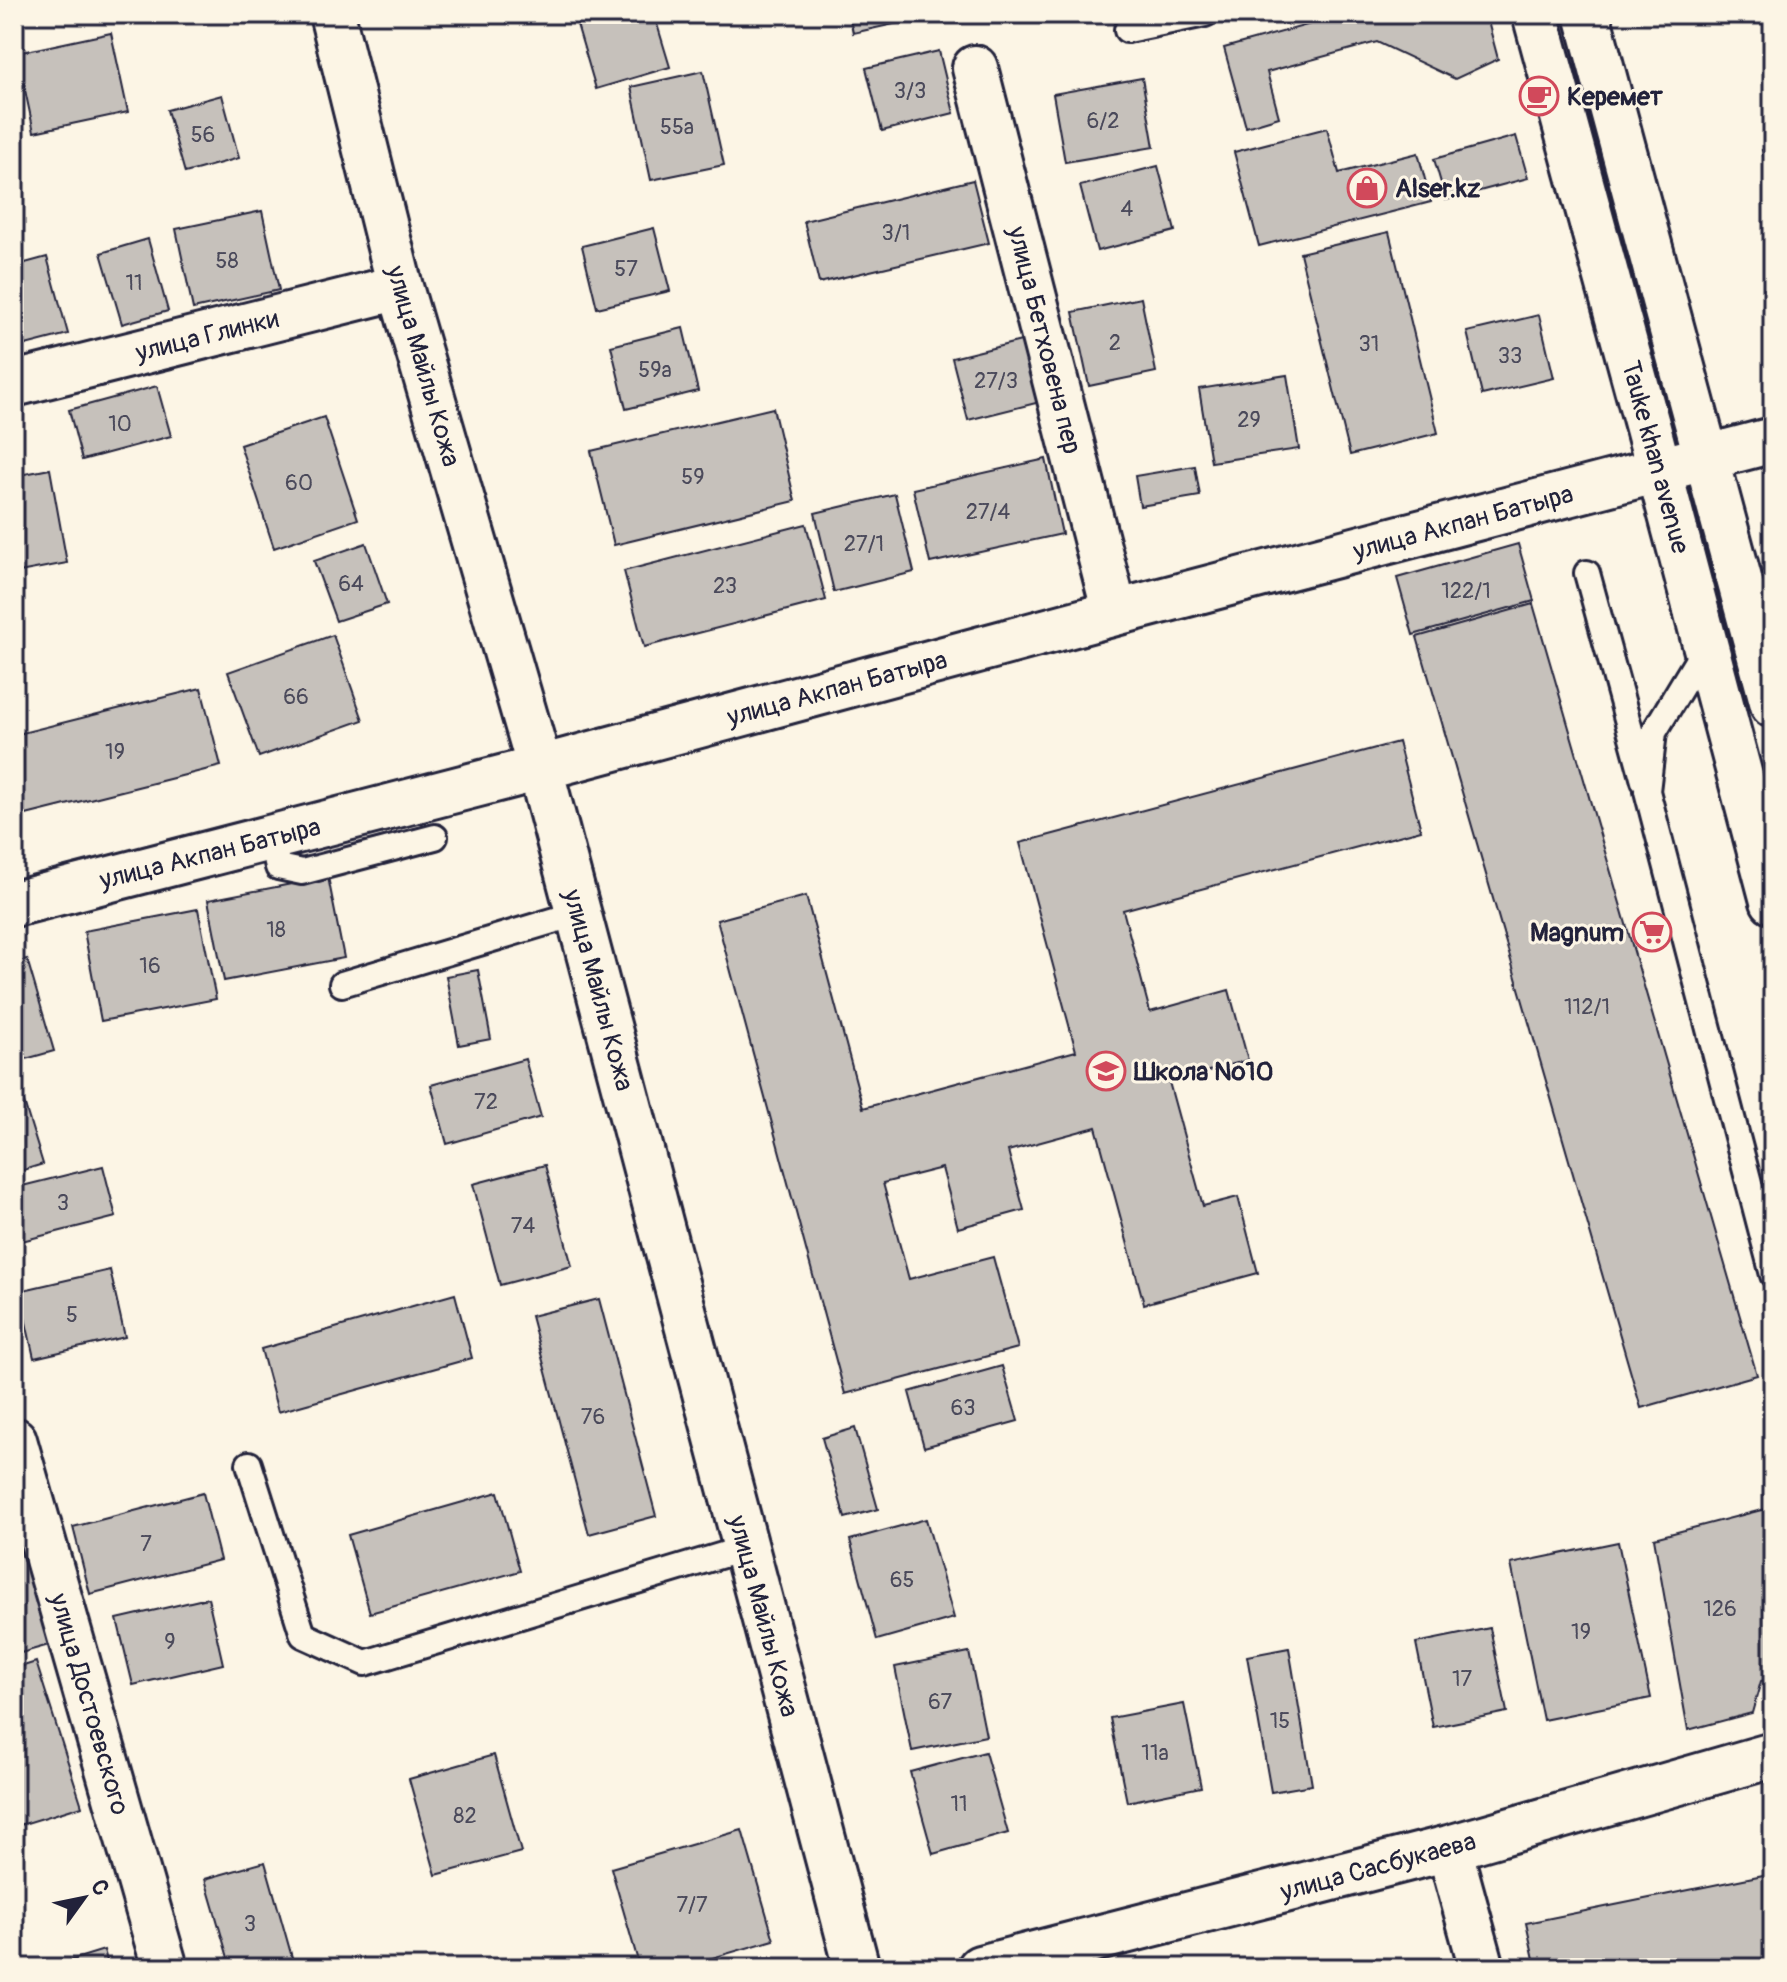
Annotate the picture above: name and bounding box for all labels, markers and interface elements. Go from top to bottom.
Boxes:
cafe icon: Керемет [1518,75,1560,117]
house number: 3/3 [894,77,926,105]
place label: Керемет [1567,81,1664,113]
house number: 6/2 [1086,107,1120,135]
house number: 55а [660,113,694,141]
house number: 56 [191,121,215,149]
shop icon: Alser.kz [1346,167,1388,209]
place label: Alser.kz [1395,173,1481,205]
house number: 4 [1121,195,1134,223]
house number: 3/1 [882,219,910,247]
street label: улица Бетховена пер [1000,222,1088,457]
house number: 58 [215,247,239,275]
house number: 57 [614,255,638,283]
street label: улица Майлы Кожа [379,261,467,470]
house number: 11 [125,269,143,297]
street label: улица Глинки [132,303,282,369]
house number: 2 [1109,329,1121,357]
house number: 31 [1359,330,1379,358]
house number: 33 [1498,342,1522,370]
house number: 59а [638,356,672,384]
street label: Tauke khan avenue [1614,357,1696,557]
house number: 27/3 [974,367,1018,395]
house number: 29 [1237,406,1261,434]
house number: 10 [108,410,132,438]
house number: 59 [681,463,705,491]
house number: 60 [285,469,313,497]
street label: улица Акпан Батыра [1349,478,1577,568]
house number: 27/4 [966,498,1011,526]
house number: 27/1 [844,530,884,558]
house number: 64 [338,570,364,598]
house number: 23 [713,572,737,600]
house number: 122/1 [1441,577,1491,605]
street label: улица Акпан Батыра [723,644,951,734]
house number: 66 [283,683,309,711]
house number: 19 [105,738,125,766]
street label: улица Акпан Батыра [96,811,324,897]
street label: улица Майлы Кожа [555,885,640,1095]
supermarket icon: Magnum [1631,911,1673,953]
house number: 18 [266,916,286,944]
place label: Magnum [1530,917,1624,949]
house number: 16 [139,952,161,980]
house number: 112/1 [1564,993,1610,1021]
school or university icon: Школа №10 [1085,1050,1127,1092]
place label: Школа №10 [1133,1056,1274,1088]
house number: 72 [474,1088,498,1116]
house number: 3 [57,1189,69,1217]
house number: 74 [511,1212,535,1240]
house number: 5 [66,1301,78,1329]
house number: 63 [950,1394,976,1422]
house number: 76 [581,1403,605,1431]
street label: улица Майлы Кожа [720,1511,805,1721]
house number: 7 [140,1530,152,1558]
house number: 65 [890,1566,914,1594]
street label: улица Достоевского [42,1589,136,1819]
house number: 126 [1703,1595,1737,1623]
house number: 19 [1571,1618,1591,1646]
house number: 9 [164,1628,176,1656]
house number: 17 [1452,1665,1472,1693]
house number: 67 [928,1688,952,1716]
house number: 15 [1270,1707,1290,1735]
house number: 11а [1141,1739,1169,1767]
house number: 11 [950,1790,968,1818]
house number: 82 [453,1802,477,1830]
street label: улица Сасбукаева [1276,1826,1479,1909]
north arrow [44,1858,124,1938]
text: С [84,1874,116,1901]
house number: 7/7 [676,1891,708,1919]
house number: 3 [244,1910,256,1938]

